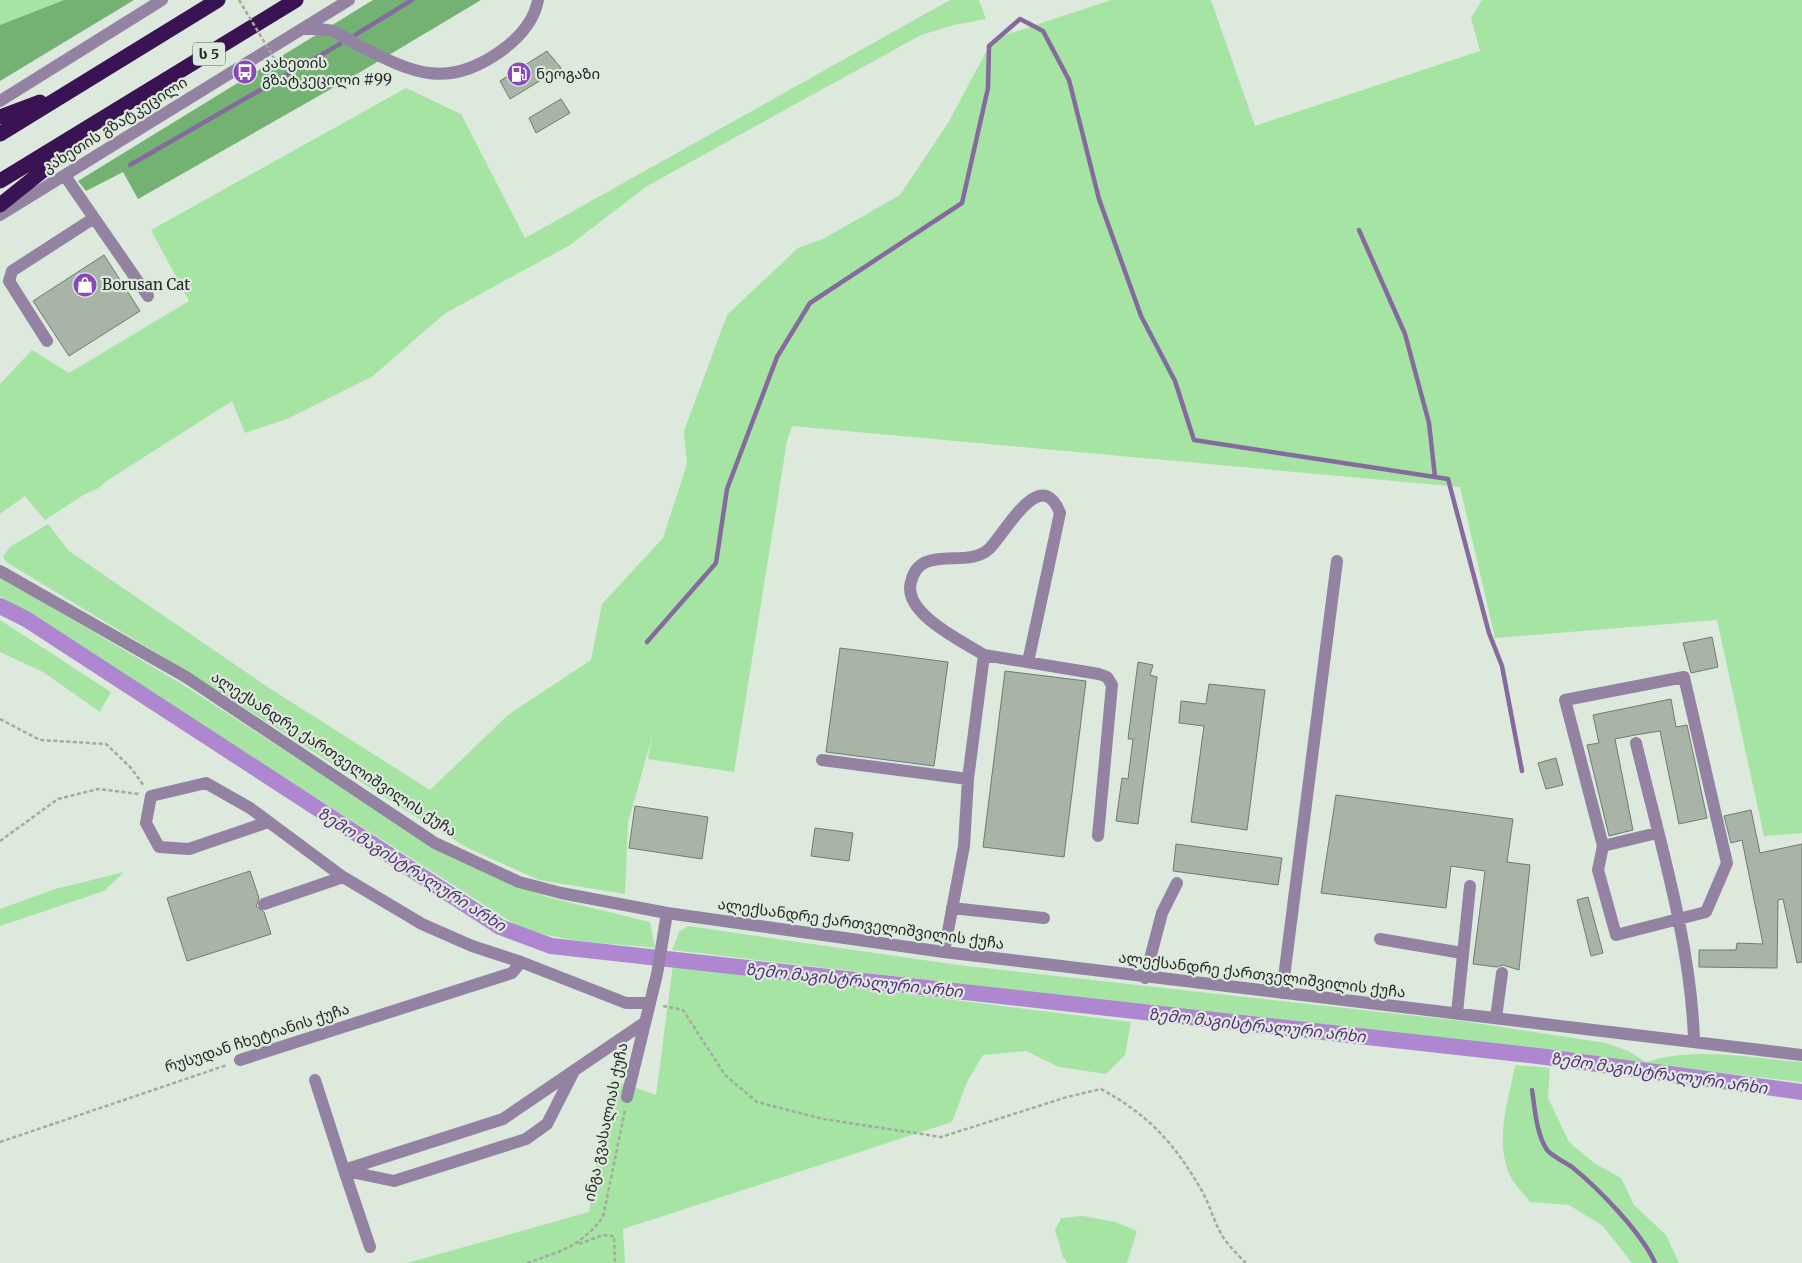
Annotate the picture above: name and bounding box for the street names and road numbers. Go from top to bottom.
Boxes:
road number: ს 5 [193,42,225,66]
street label: კახეთის გზატკეცილი [39,72,191,177]
street label: ალექსანდრე ქართველიშვილის ქუჩა [208,667,461,840]
street label: ალექსანდრე ქართველიშვილის ქუჩა [717,894,1006,953]
street label: ალექსანდრე ქართველიშვილის ქუჩა [1117,947,1407,1002]
street label: რუსუდან ჩხეტიანის ქუჩა [162,999,352,1076]
street label: ინგა გვასალიას ქუჩა [579,1041,632,1203]

